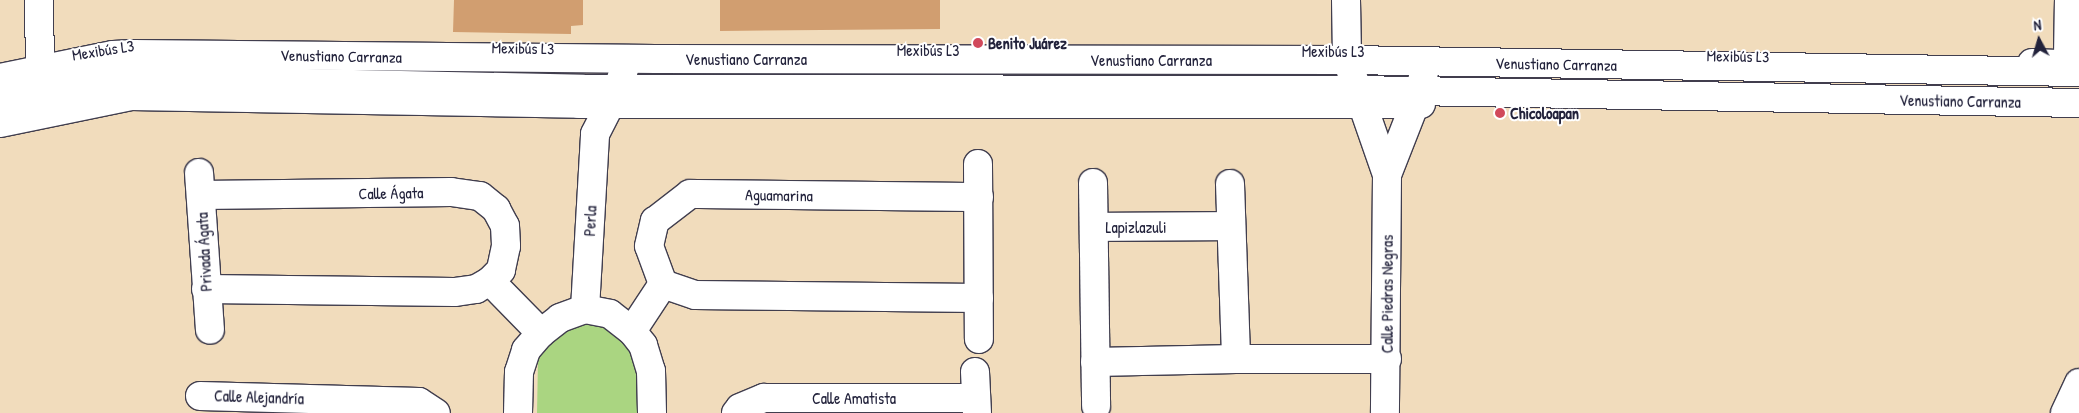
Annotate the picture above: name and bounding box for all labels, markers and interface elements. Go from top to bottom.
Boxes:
north arrow [2014,15,2064,65]
text: N [2033,15,2042,34]
place label: Benito Juárez [988,33,1067,53]
street label: Mexibús L3 [71,36,135,64]
marker: Benito Juárez [972,37,984,49]
street label: Mexibús L3 [492,38,554,58]
street label: Mexibús L3 [897,40,959,60]
street label: Mexibús L3 [1302,41,1364,61]
street label: Venustiano Carranza [280,45,402,67]
street label: Mexibús L3 [1707,46,1769,66]
street label: Venustiano Carranza [685,49,807,69]
street label: Venustiano Carranza [1090,50,1212,70]
street label: Venustiano Carranza [1495,53,1617,75]
street label: Venustiano Carranza [1899,90,2021,112]
place label: Chicoloapan [1510,103,1579,123]
marker: Chicoloapan [1494,107,1506,119]
street label: Calle Ágata [358,183,424,203]
street label: Aguamarina [745,185,813,205]
street label: Perla [580,205,600,237]
street label: Privada Ágata [192,212,216,292]
street label: Lapizlazuli [1105,217,1167,237]
street label: Calle Piedras Negras [1377,235,1397,353]
street label: Calle Alejandría [214,386,304,408]
street label: Calle Amatista [812,388,896,408]

